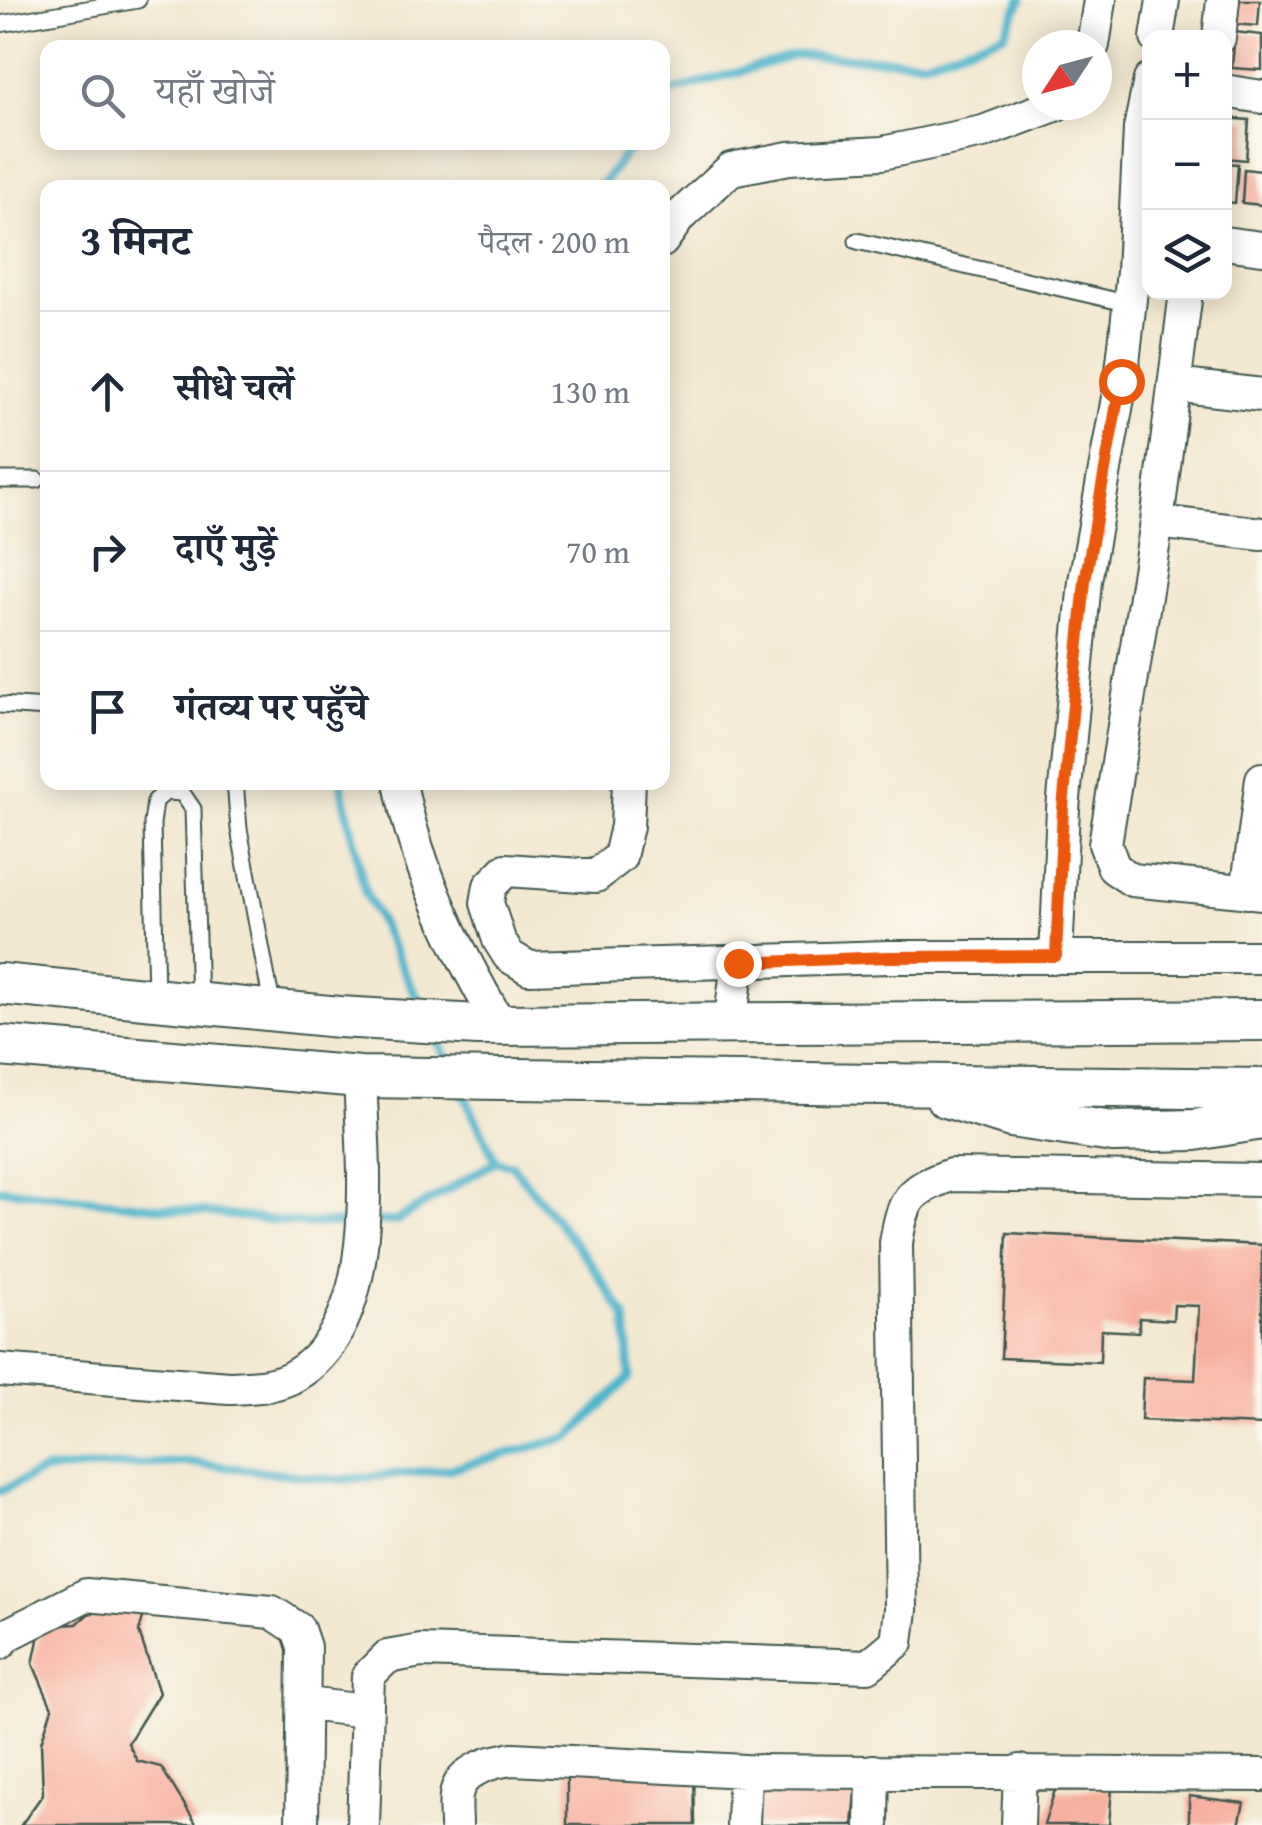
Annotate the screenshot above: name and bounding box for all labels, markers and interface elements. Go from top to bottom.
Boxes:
north arrow [1022,30,1112,120]
map controls [1142,30,1232,300]
button: + [1142,30,1232,120]
search box [40,40,670,150]
text: यहाँ खोजें [155,62,275,118]
icon: search [75,68,130,123]
button: − [1142,120,1232,210]
text: 3 मिनट [80,209,191,270]
button: layers [1142,210,1232,300]
text: पैदल · 200 m [479,218,630,265]
text: सीधे चलें [175,358,294,414]
route start [1099,359,1145,405]
icon: ahead [80,364,135,419]
text: 130 m [551,368,630,415]
text: दाएँ मुड़ें [175,518,276,574]
icon: right [80,524,135,579]
text: 70 m [566,528,630,575]
text: गंतव्य पर पहुँचे [175,678,368,734]
icon: arrive [80,684,135,739]
route end [716,941,762,987]

